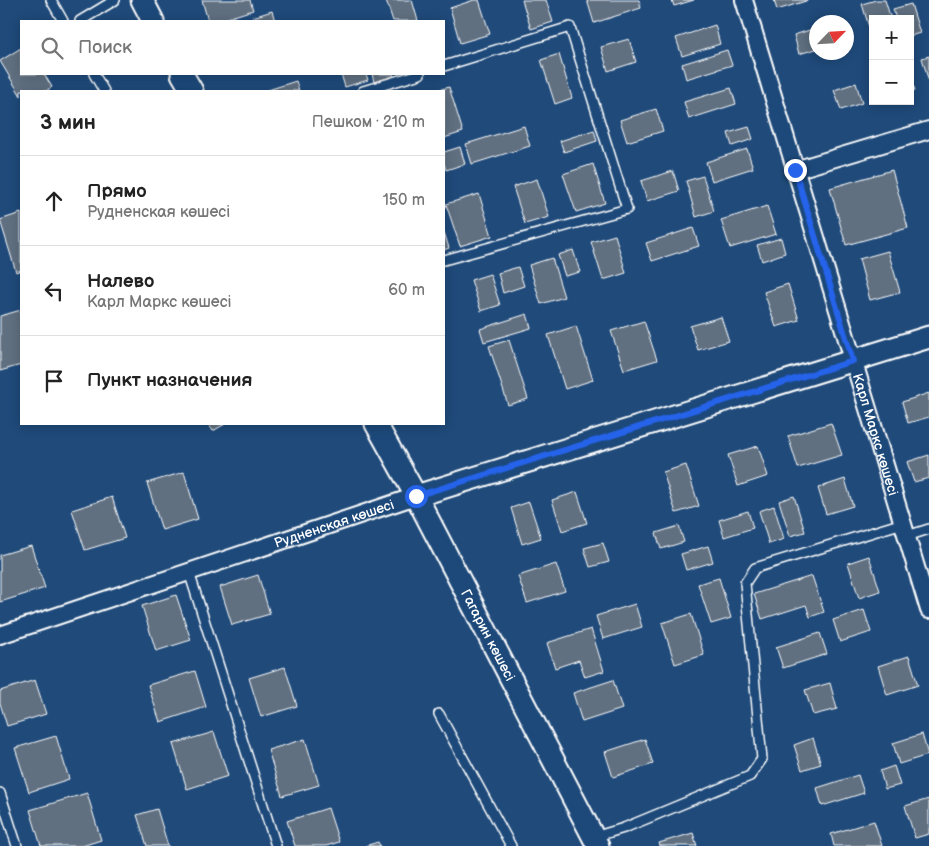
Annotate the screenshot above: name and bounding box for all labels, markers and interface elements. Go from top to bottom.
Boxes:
north arrow [809,15,854,60]
map controls [869,15,914,105]
button: + [869,15,914,60]
search box [20,20,445,75]
icon: search [38,34,66,62]
text: Поиск [78,36,132,59]
button: − [869,60,914,105]
text: 3 мин [40,110,96,135]
text: Пешком · 210 m [312,113,425,132]
route end [784,159,807,182]
text: Прямо [87,180,147,203]
icon: ahead [40,187,68,215]
text: 150 m [383,191,425,210]
text: Рудненская көшесі [87,203,230,222]
text: Налево [87,270,154,293]
icon: left [40,277,68,305]
text: 60 m [388,281,425,300]
text: Карл Маркс көшесі [87,293,231,312]
icon: arrive [40,367,68,395]
text: Пункт назначения [87,369,252,392]
street label: Карл Маркс көшесі [849,372,902,498]
route start [405,485,428,508]
street label: Рудненская көшесі [272,496,396,552]
street label: Гагарин көшесі [457,587,519,684]

